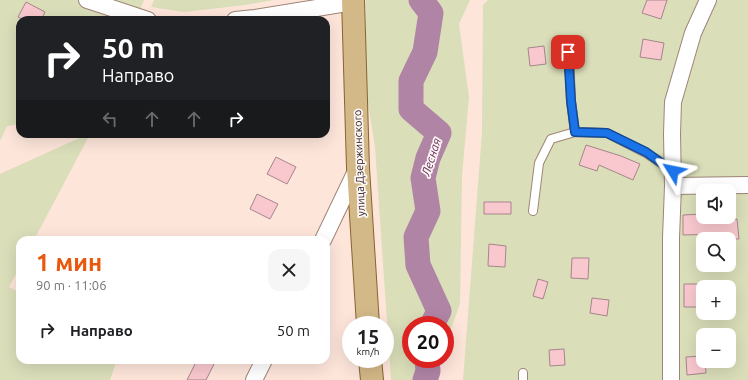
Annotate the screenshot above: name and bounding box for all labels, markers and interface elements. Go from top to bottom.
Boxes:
icon: right [36,32,88,84]
text: 50 m [102,32,164,63]
pin [551,35,585,69]
icon: arrive [557,41,579,63]
text: Направо [102,65,174,85]
icon: left [99,108,121,130]
icon: ahead [141,108,163,130]
icon: ahead [183,108,205,130]
icon: right [225,108,247,130]
street label: улица Дзержинского [351,109,367,217]
water label: Лесная [419,137,443,178]
position arrow [652,150,694,192]
map controls [696,184,736,368]
button: sound [696,184,736,224]
button: search [696,232,736,272]
text: 1 мин [36,249,102,276]
button: close [268,249,310,291]
text: 90 m · 11:06 [36,278,107,292]
button: + [696,280,736,320]
speed limit sign: 20 [402,316,454,368]
icon: right [36,319,58,341]
text: Направо [70,322,133,339]
text: 50 m [277,322,310,339]
text: 15 [357,325,379,348]
button: − [696,328,736,368]
text: km/h [356,346,380,357]

